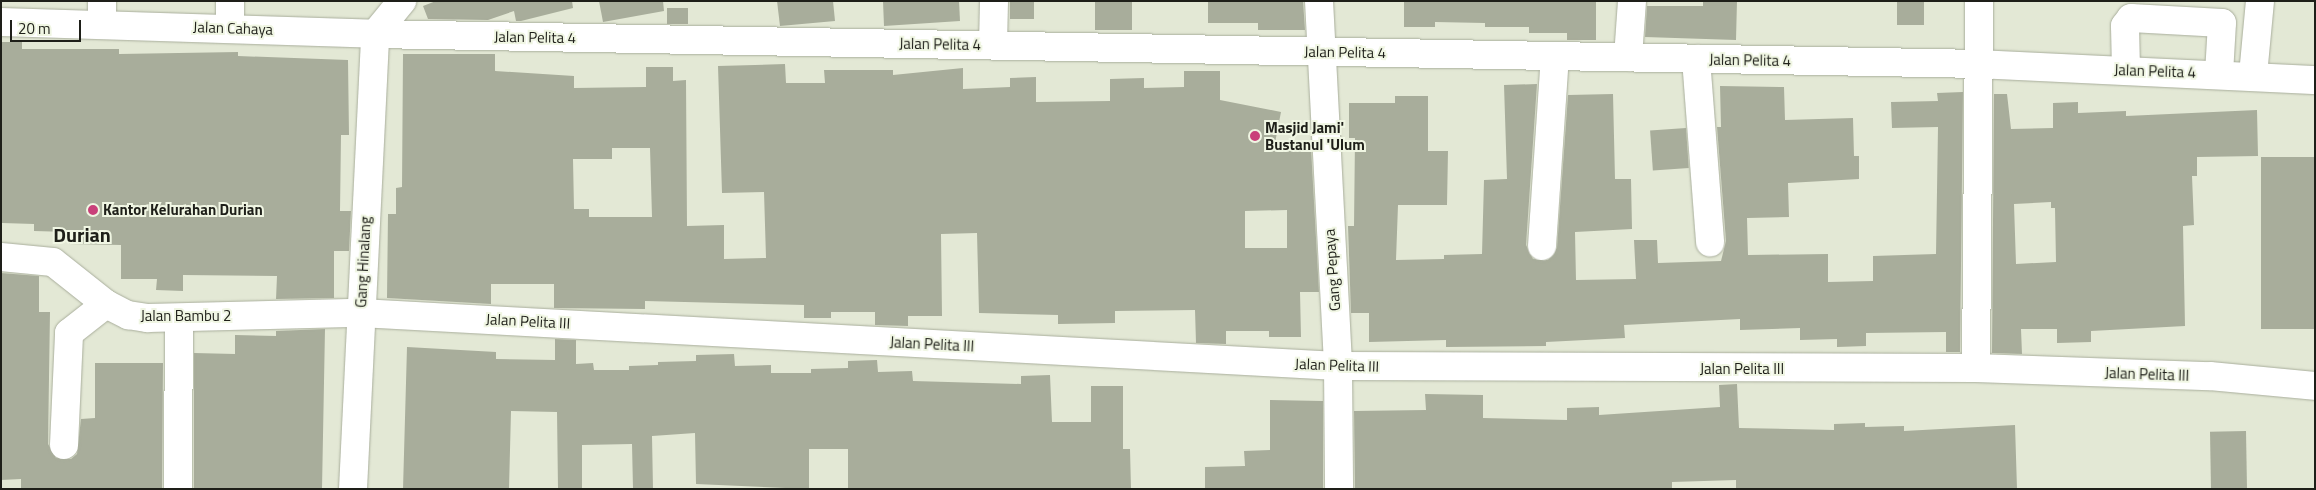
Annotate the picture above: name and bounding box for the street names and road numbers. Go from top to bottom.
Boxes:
street label: Jalan Cahaya [193,18,273,38]
street label: Jalan Pelita 4 [494,27,576,47]
street label: Jalan Pelita 4 [899,34,981,54]
street label: Jalan Pelita 4 [1304,42,1386,62]
street label: Jalan Pelita 4 [1709,50,1791,70]
street label: Jalan Pelita 4 [2114,61,2196,81]
street label: Gang Hinalang [352,216,374,308]
street label: Gang Pepaya [1320,228,1344,312]
street label: Jalan Bambu 2 [140,307,232,325]
street label: Jalan Pelita III [485,310,571,332]
street label: Jalan Pelita III [889,333,975,355]
street label: Jalan Pelita III [1294,355,1380,375]
street label: Jalan Pelita III [1700,360,1784,378]
street label: Jalan Pelita III [2104,364,2190,384]

